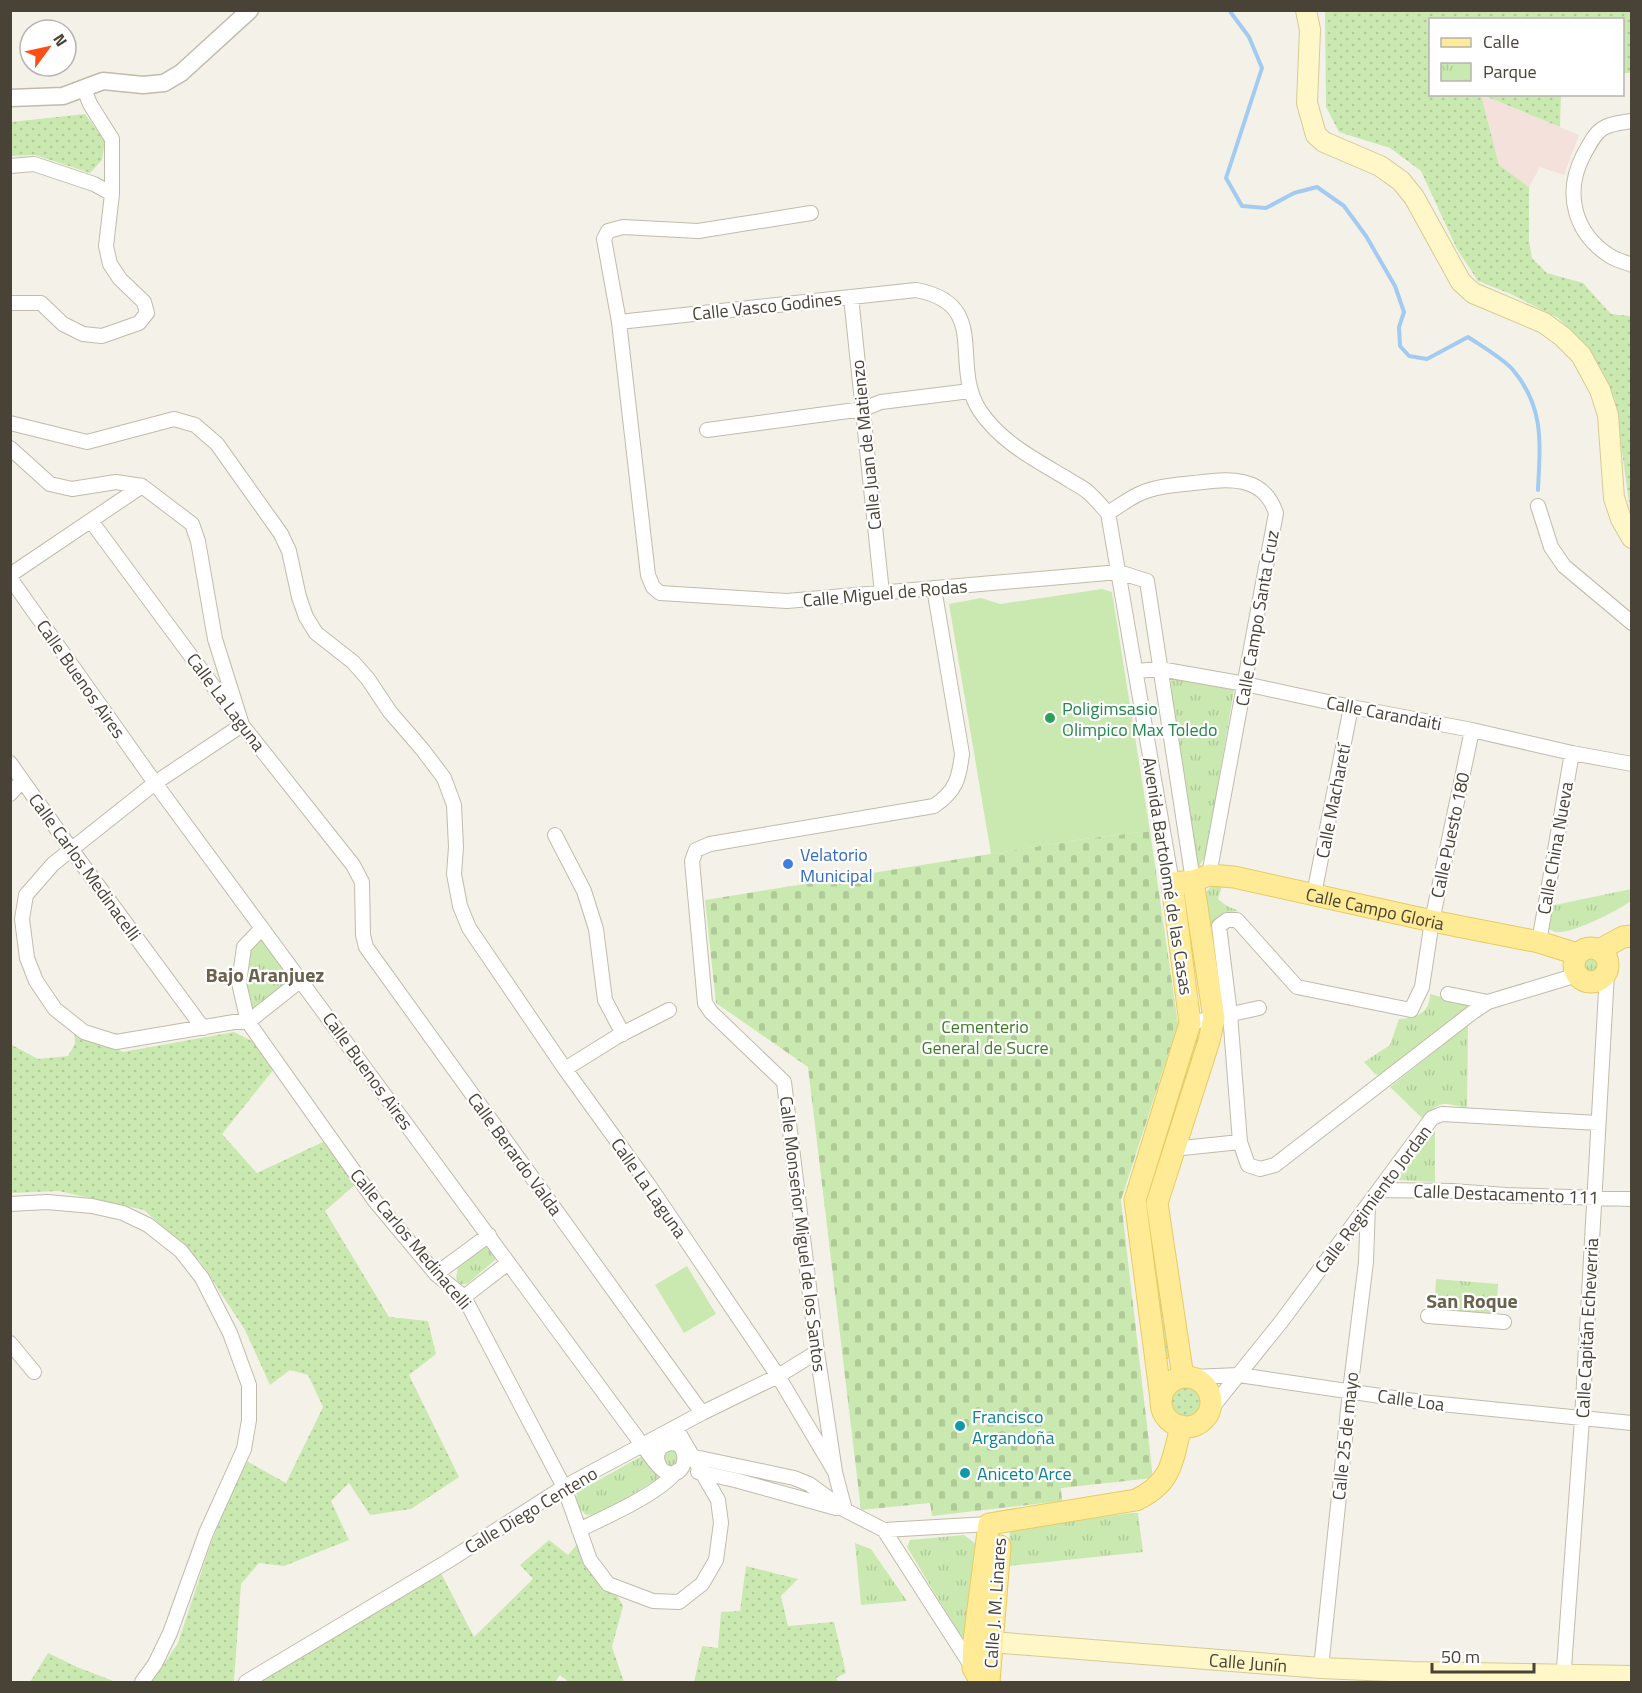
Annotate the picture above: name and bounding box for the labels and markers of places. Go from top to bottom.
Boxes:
place label: Poligimsasio Olimpico Max Toledo [1062,695,1218,743]
marker: Poligimsasio Olimpico Max Toledo [1043,711,1057,725]
place label: Velatorio Municipal [800,841,873,889]
marker: Velatorio Municipal [781,857,795,871]
place label: Francisco Argandoña [972,1403,1054,1451]
marker: Francisco Argandoña [953,1419,967,1433]
place label: Aniceto Arce [977,1460,1072,1487]
marker: Aniceto Arce [958,1466,972,1480]

